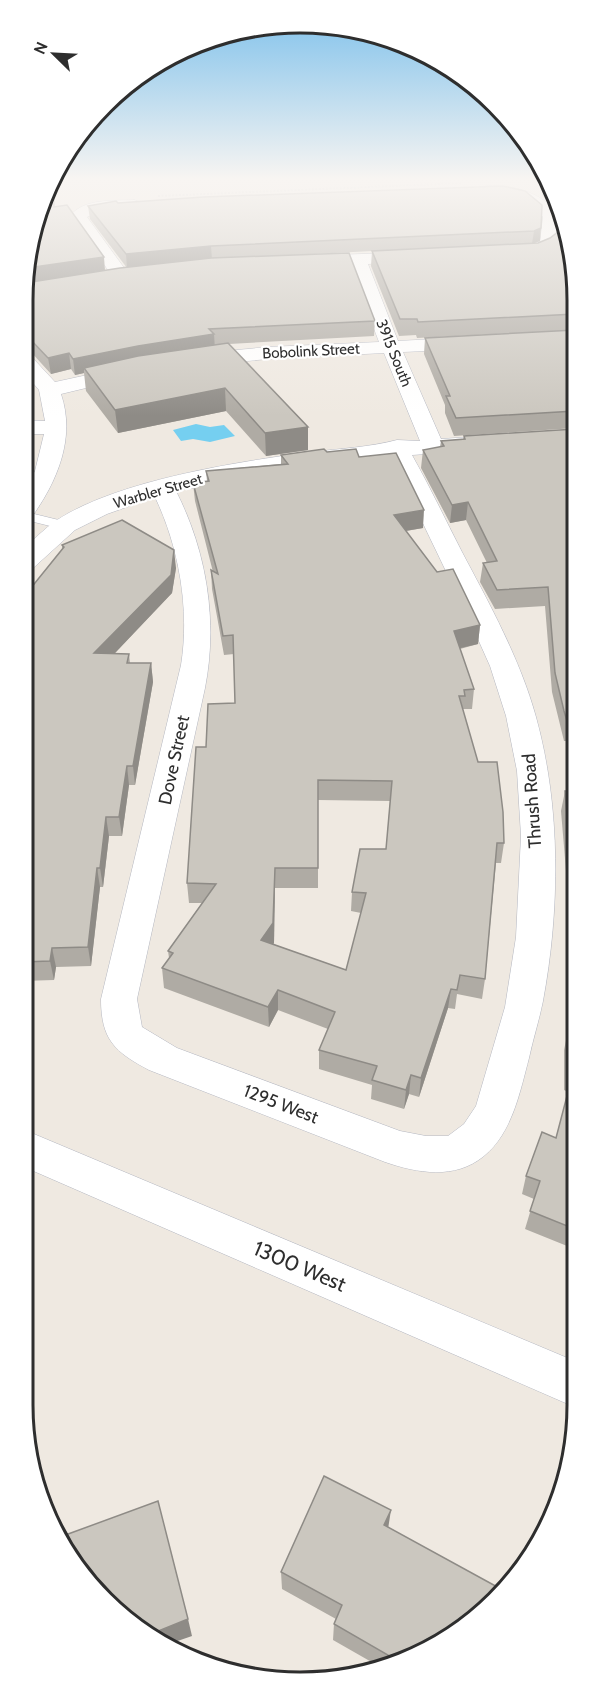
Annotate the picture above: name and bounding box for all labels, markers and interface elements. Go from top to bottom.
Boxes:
north arrow [24,24,84,84]
text: N [30,39,52,57]
street label: 3915 South [372,317,416,389]
street label: Bobolink Street [262,339,360,363]
street label: Warbler Street [111,470,205,512]
street label: Dove Street [154,713,194,807]
street label: Thrush Road [518,753,546,849]
street label: 1295 West [240,1080,322,1128]
street label: 1300 West [250,1235,350,1297]

